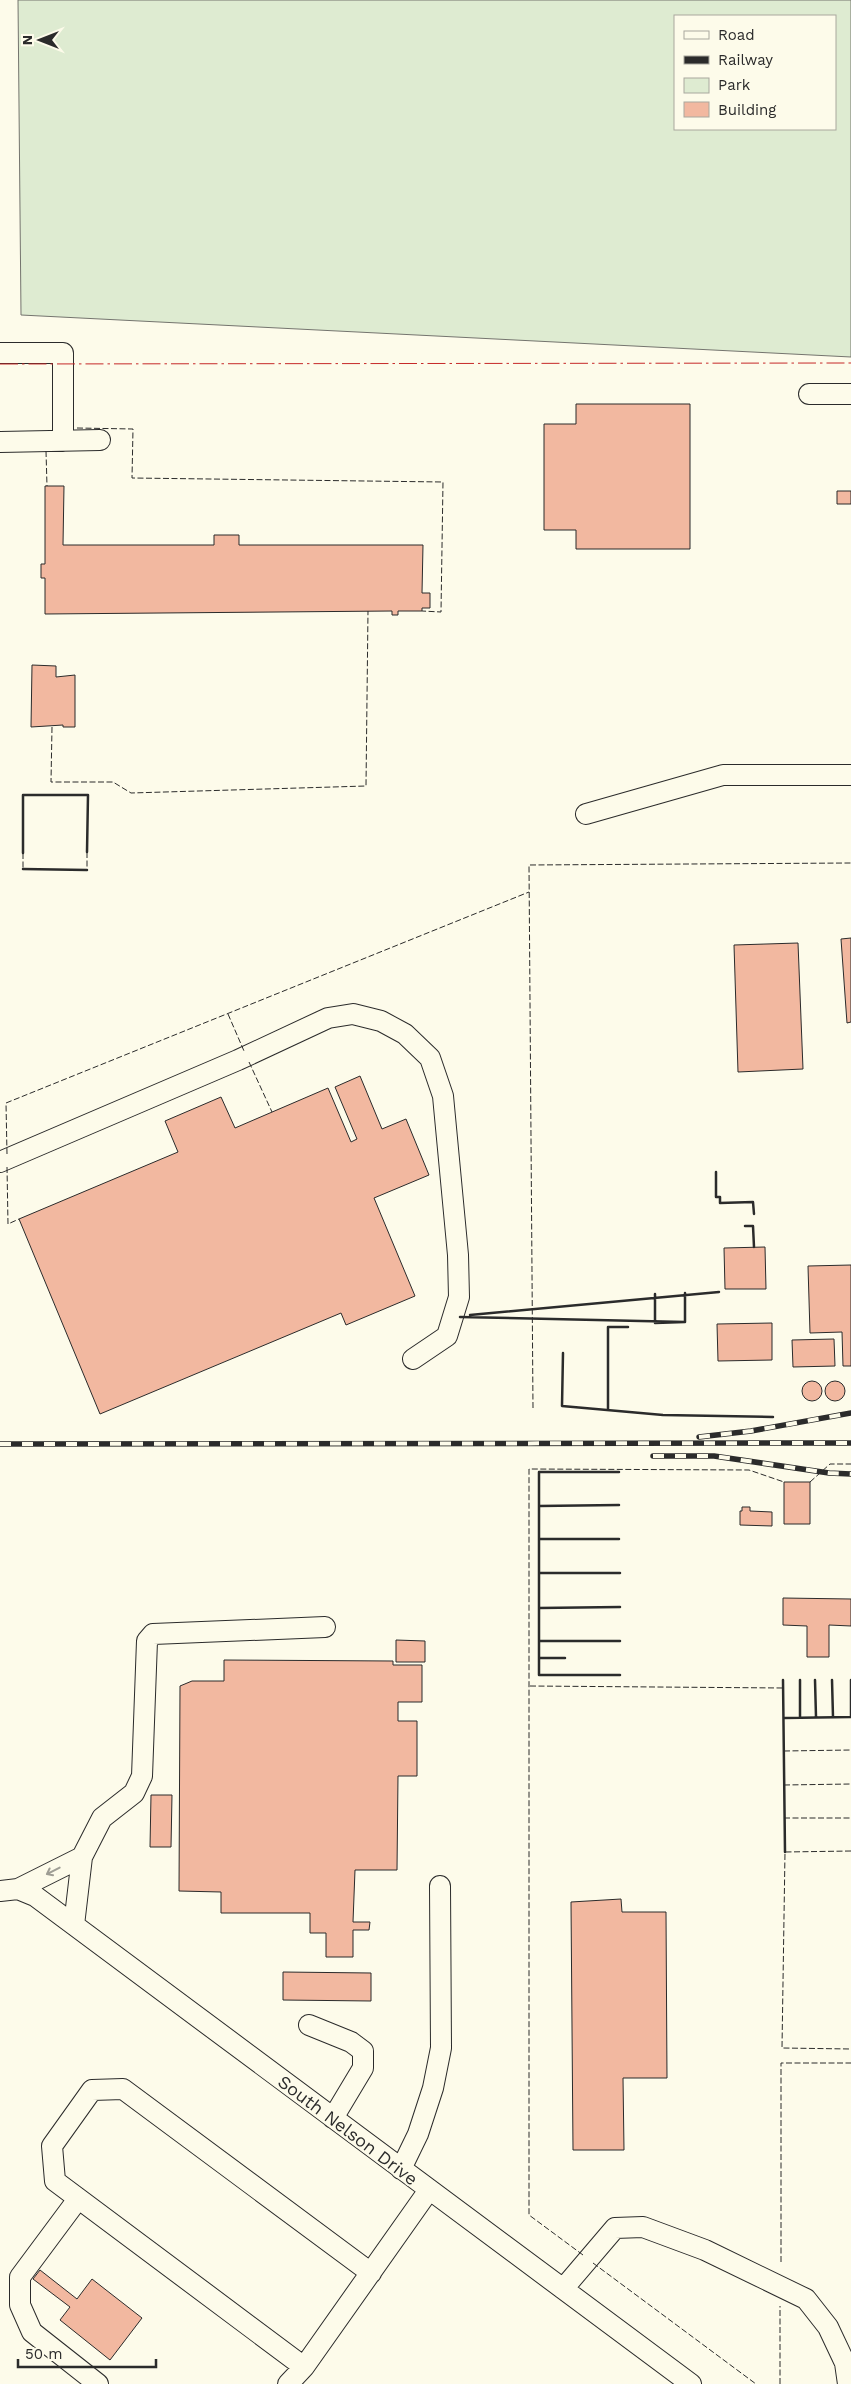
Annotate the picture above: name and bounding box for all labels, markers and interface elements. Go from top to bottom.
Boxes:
north arrow [15,15,65,65]
legend [674,15,836,130]
text: Road [718,26,755,44]
text: N [19,35,35,45]
text: Railway [718,51,773,69]
text: Park [718,76,751,94]
text: Building [718,101,776,119]
one-way arrow [46,1866,61,1876]
street label: South Nelson Drive [274,2071,422,2189]
scale bar [18,2336,155,2368]
text: 50 m [25,2345,62,2363]

